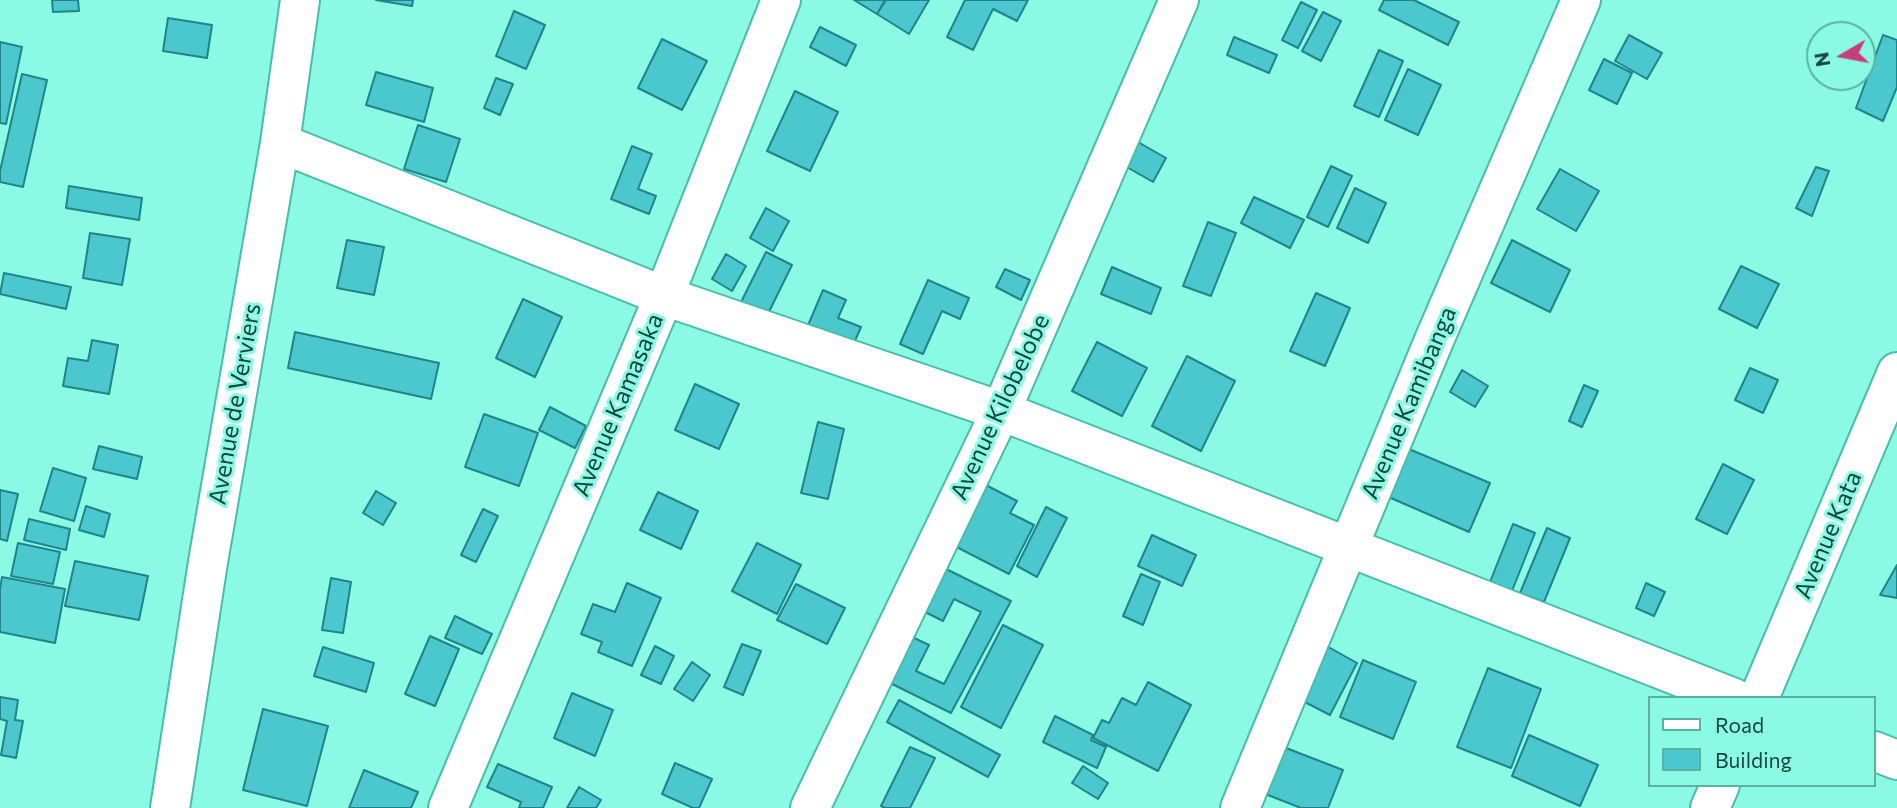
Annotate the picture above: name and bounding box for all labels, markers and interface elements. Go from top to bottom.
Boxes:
north arrow [1806,21,1876,91]
text: N [1809,50,1834,68]
street label: Avenue de Verviers [203,301,267,507]
street label: Avenue Kamibanga [1355,302,1463,504]
street label: Avenue Kamasaka [566,309,670,501]
street label: Avenue Kilobelobe [944,310,1056,504]
street label: Avenue Kata [1788,467,1868,603]
legend [1648,696,1876,787]
text: Road [1715,712,1764,737]
text: Building [1715,747,1792,772]

